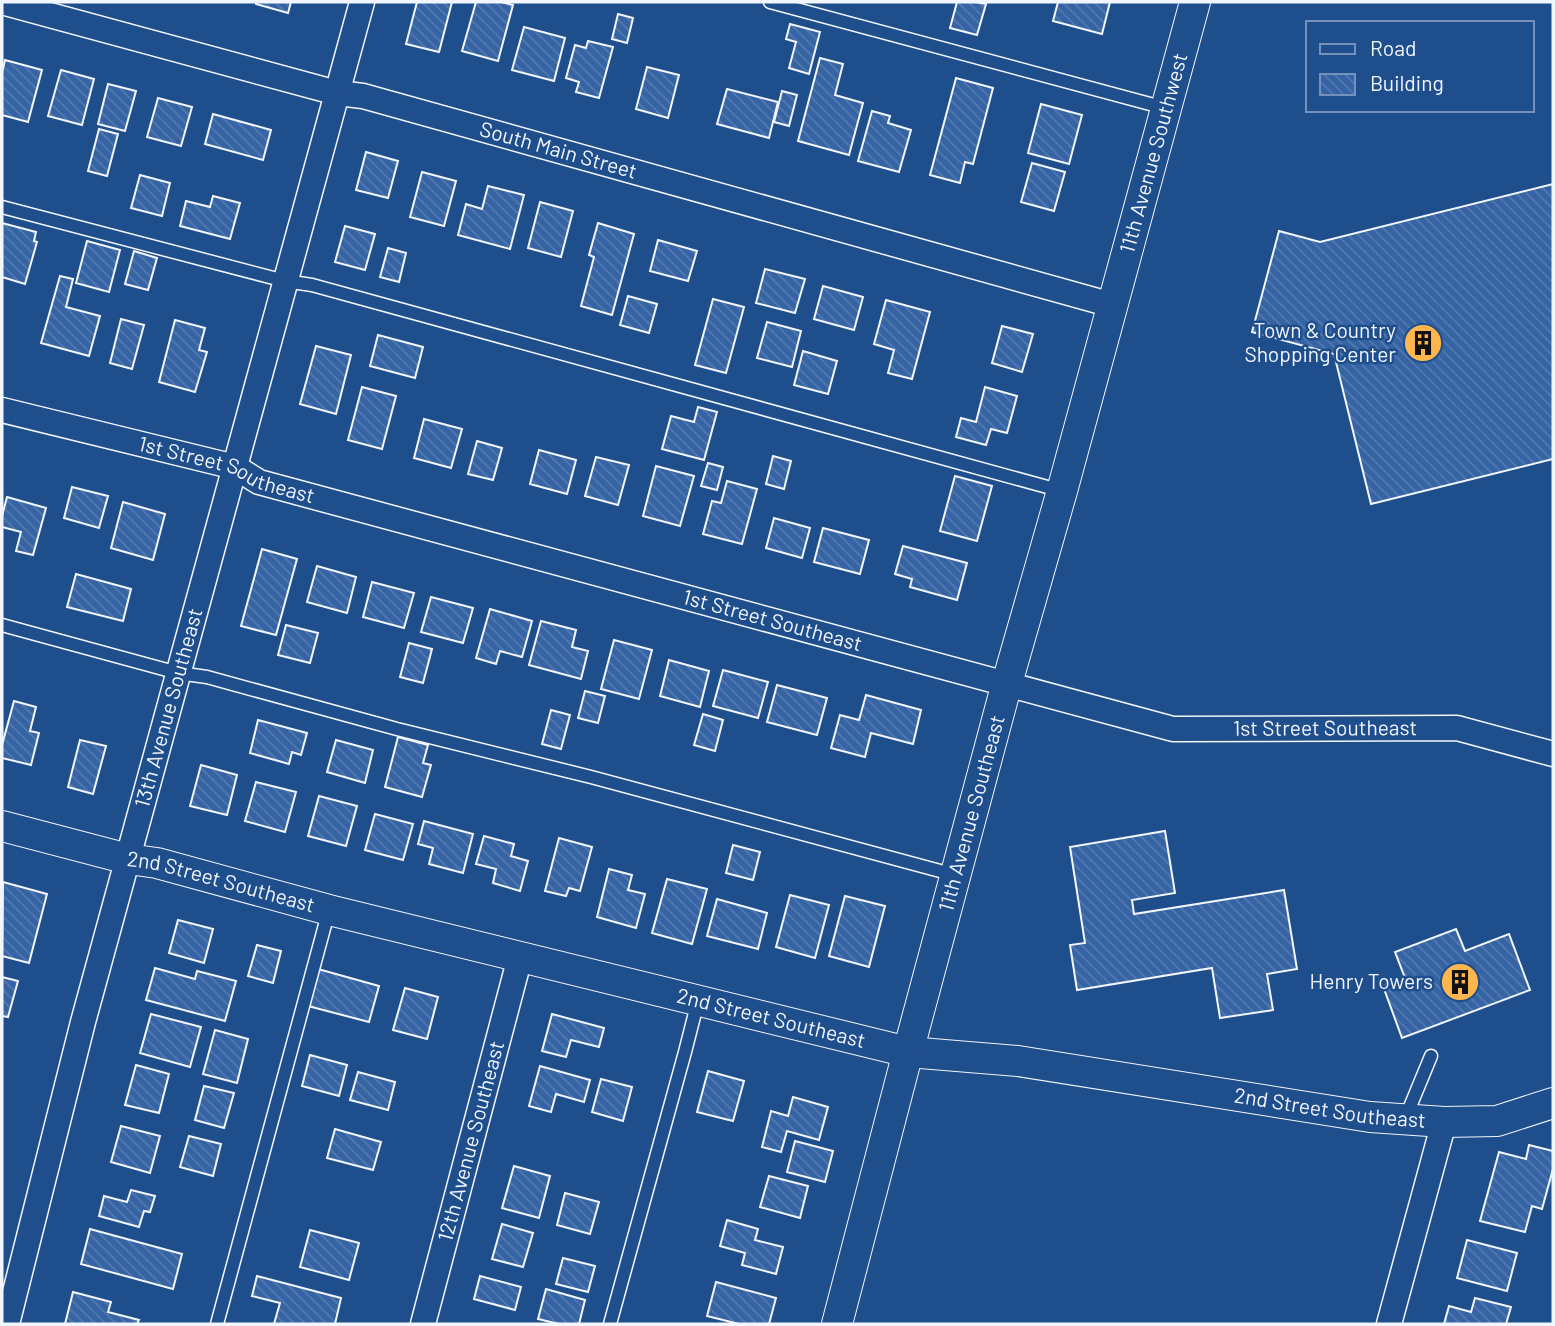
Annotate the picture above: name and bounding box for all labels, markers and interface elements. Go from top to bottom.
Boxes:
legend [1306,21,1534,112]
text: Road [1370,35,1416,60]
street label: 11th Avenue Southwest [1113,50,1192,256]
text: Building [1370,70,1444,95]
street label: South Main Street [477,115,640,183]
place label: Town & Country Shopping Center [1244,317,1396,366]
building icon: Town & Country Shopping Center [1402,322,1444,364]
street label: 1st Street Southeast [136,430,318,507]
street label: 1st Street Southeast [681,583,865,655]
street label: 13th Avenue Southeast [128,605,207,810]
street label: 11th Avenue Southeast [932,712,1009,914]
street label: 1st Street Southeast [1233,714,1417,740]
street label: 2nd Street Southeast [126,845,318,917]
building icon: Henry Towers [1439,961,1481,1003]
place label: Henry Towers [1309,968,1433,993]
street label: 2nd Street Southeast [675,982,868,1052]
street label: 12th Avenue Southeast [431,1038,508,1244]
street label: 2nd Street Southeast [1233,1082,1427,1132]

